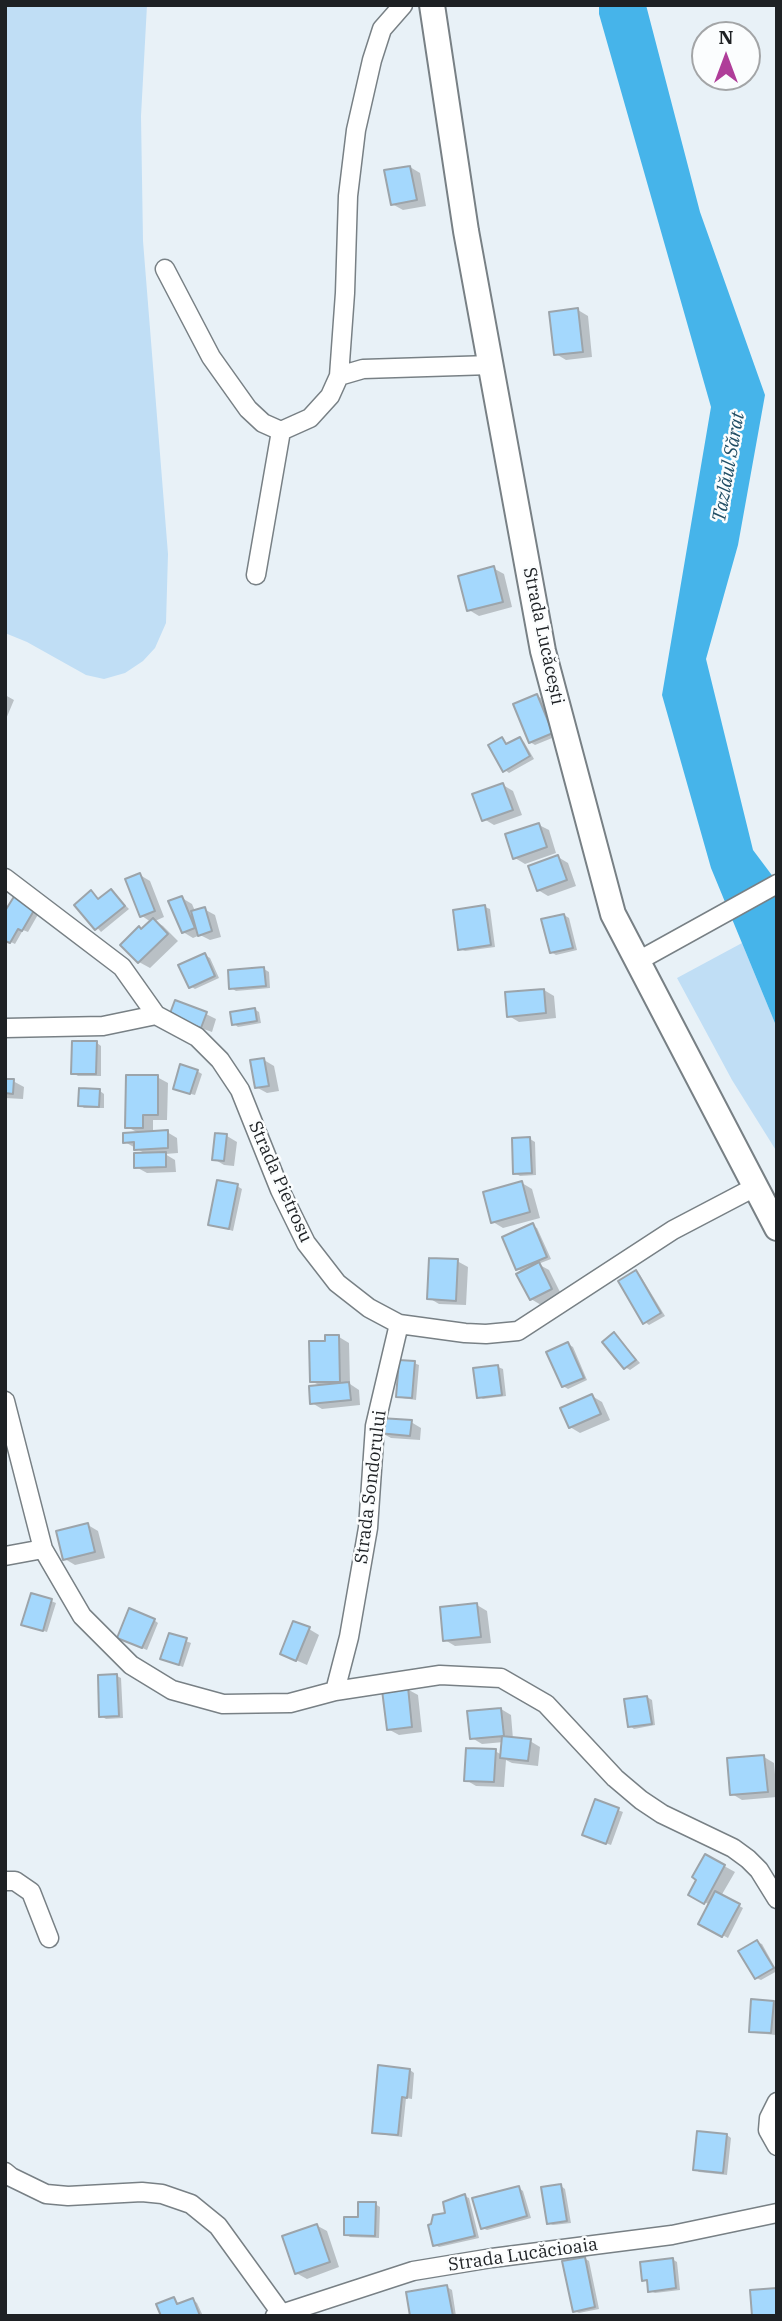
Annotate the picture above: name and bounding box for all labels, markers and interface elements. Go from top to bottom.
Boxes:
north arrow [691,21,761,91]
text: N [718,25,734,49]
water label: Tazlăul Sărat [708,410,750,524]
street label: Strada Lucăcești [518,565,568,707]
street label: Strada Pietrosu [244,1118,316,1246]
street label: Strada Sondorului [351,1409,391,1565]
street label: Strada Lucăcioaia [447,2234,599,2276]

